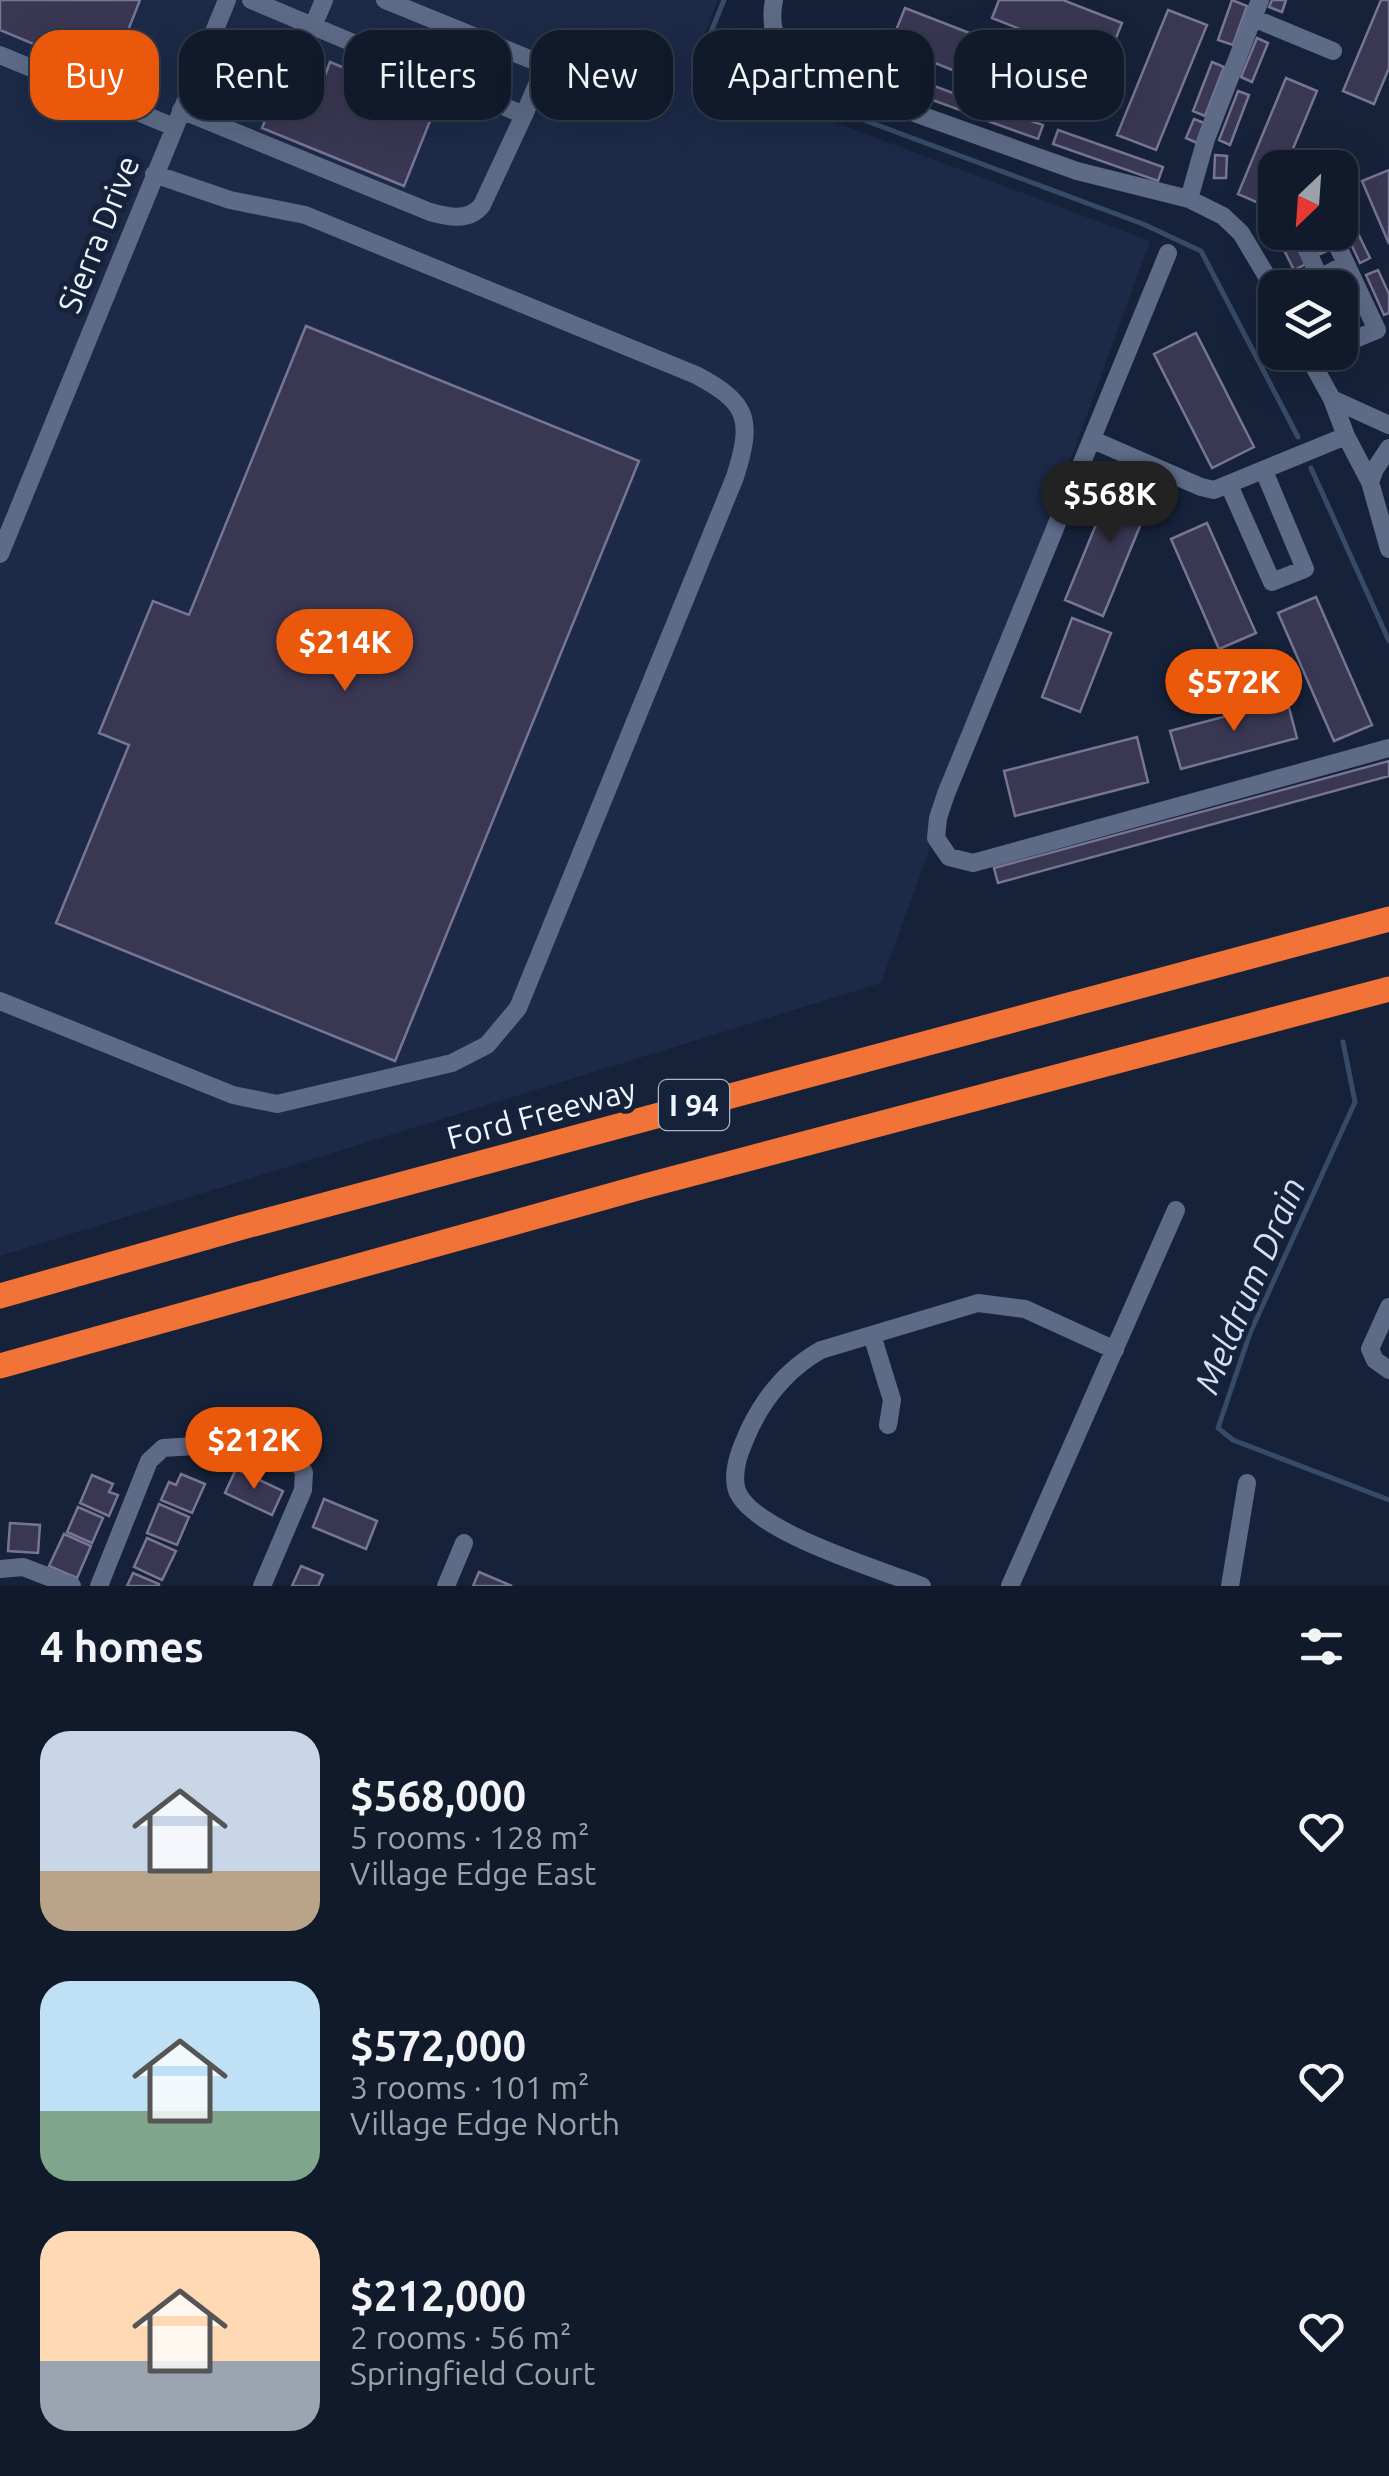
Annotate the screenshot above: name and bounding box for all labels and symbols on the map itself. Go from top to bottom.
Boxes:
street label: Sierra Drive [50,150,146,318]
north arrow [1258,150,1358,250]
pin: $568K [1040,461,1180,546]
pin: $214K [275,609,415,694]
pin: $572K [1164,649,1304,734]
street label: Ford Freeway [443,1071,639,1155]
road number: I 94 [659,1080,729,1130]
water label: Meldrum Drain [1186,1171,1312,1399]
pin: $212K [184,1407,324,1492]

